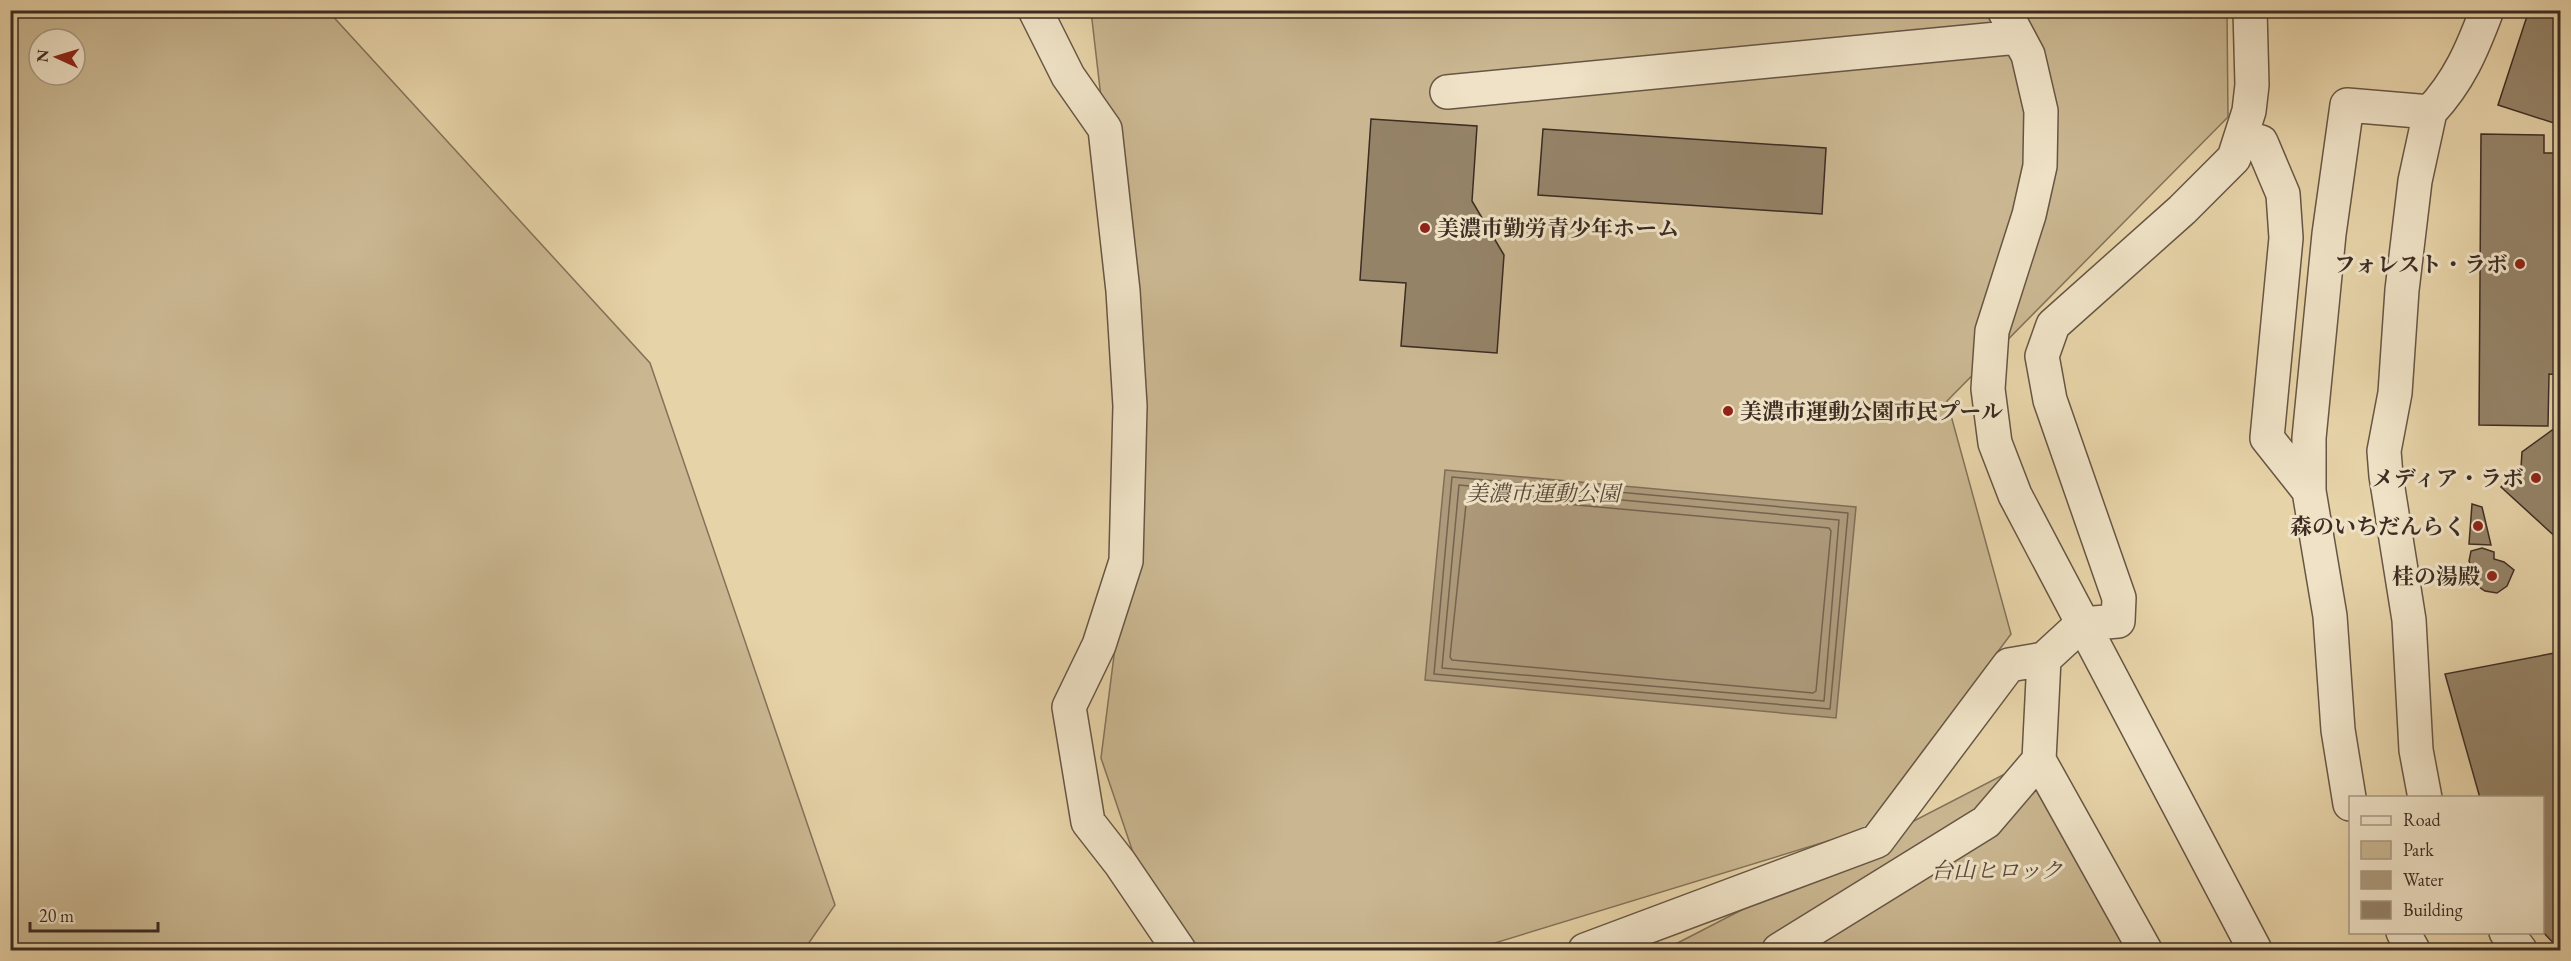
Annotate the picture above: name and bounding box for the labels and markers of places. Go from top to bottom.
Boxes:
place label: 美濃市勤労青少年ホーム [1437,214,1679,243]
marker: 美濃市勤労青少年ホーム [1418,221,1432,235]
place label: フォレスト・ラボ [2334,250,2508,279]
marker: フォレスト・ラボ [2513,257,2527,271]
place label: 美濃市運動公園市民プール [1740,397,2003,426]
marker: 美濃市運動公園市民プール [1721,404,1735,418]
place label: メディア・ラボ [2372,464,2524,493]
marker: メディア・ラボ [2529,471,2543,485]
place label: 森のいちだんらく [2290,512,2466,541]
marker: 森のいちだんらく [2471,519,2485,533]
place label: 桂の湯殿 [2392,562,2480,591]
marker: 桂の湯殿 [2485,569,2499,583]

